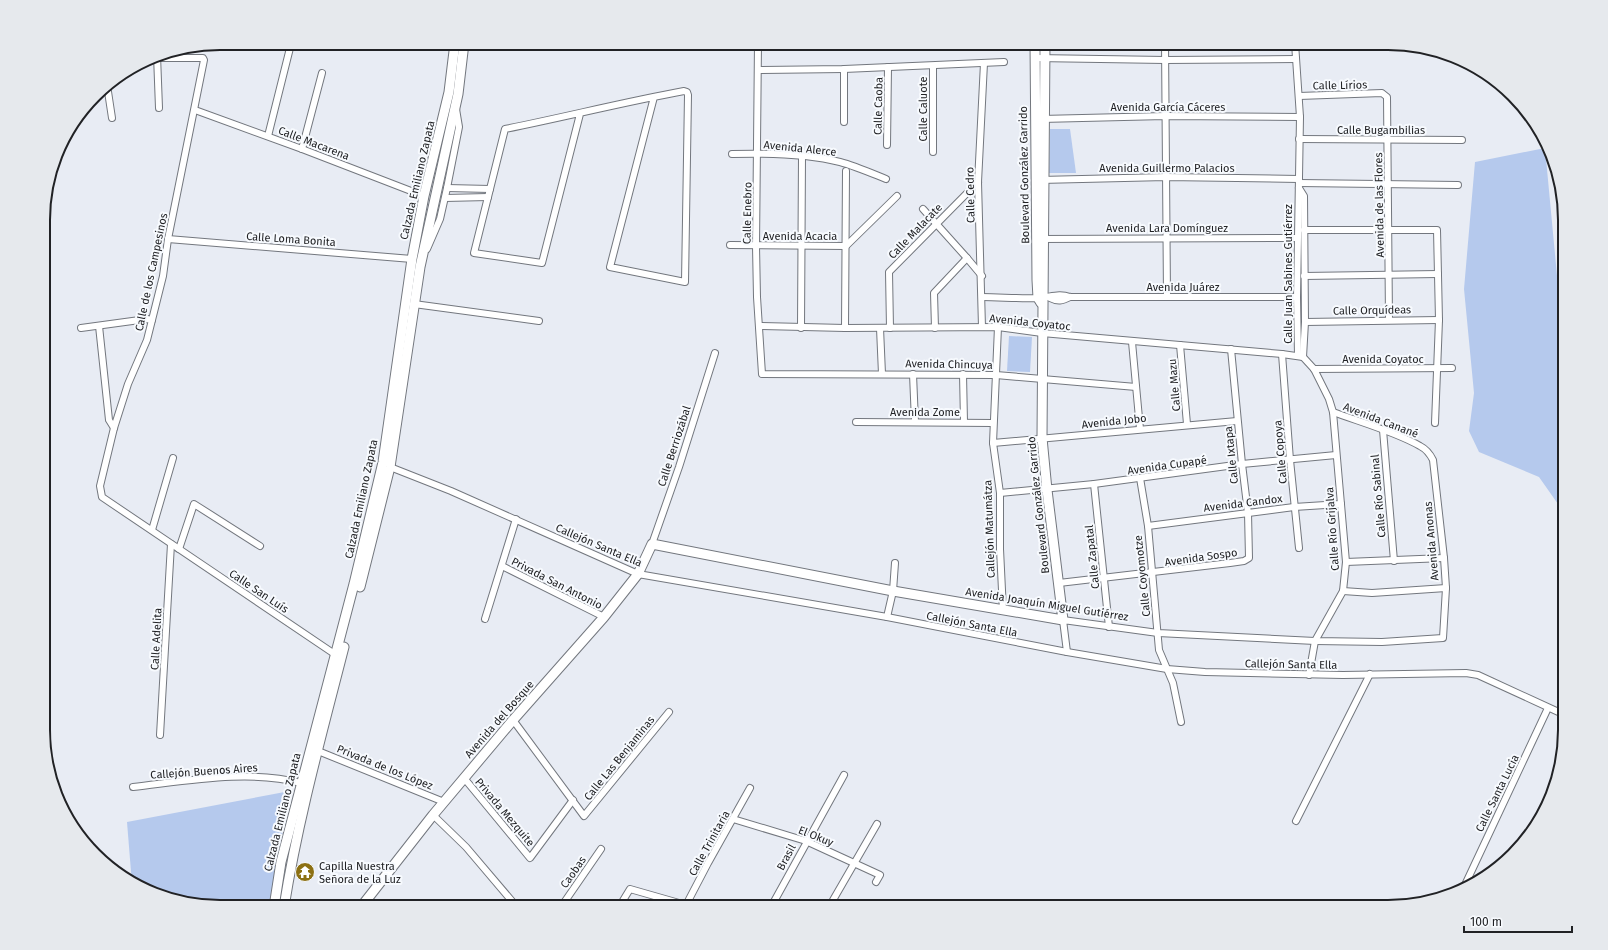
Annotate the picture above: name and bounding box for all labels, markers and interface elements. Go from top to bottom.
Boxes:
street label: Calle Caluote [917,76,930,142]
street label: Calle Caoba [871,77,886,135]
street label: Calle Lírios [1313,79,1367,92]
street label: Avenida García Cáceres [1111,101,1225,114]
street label: Boulevard González Garrido [1017,106,1032,244]
street label: Calzada Emiliano Zapata [397,119,438,241]
street label: Calle Macarena [276,124,351,163]
street label: Calle Bugambilias [1337,124,1425,137]
street label: Avenida Alerce [763,138,837,159]
street label: Avenida de las Flores [1372,152,1387,258]
street label: Avenida Guillermo Palacios [1099,162,1235,175]
street label: Calle Cedro [964,167,977,223]
street label: Calle Enebro [740,182,755,244]
street label: Calle Malacate [886,201,945,262]
street label: Calle Juan Sabines Gutiérrez [1282,204,1295,344]
street label: Calle de los Campesinos [133,212,170,332]
street label: Avenida Lara Domínguez [1106,222,1228,235]
street label: Calle Loma Bonita [246,230,336,249]
street label: Avenida Acacia [763,230,837,243]
street label: Avenida Juárez [1146,281,1220,294]
street label: Calle Orquídeas [1333,303,1411,318]
street label: Avenida Coyatoc [989,312,1071,333]
street label: Avenida Coyatoc [1342,353,1424,366]
street label: Avenida Chincuya [905,357,993,372]
street label: Calle Mazu [1166,358,1183,412]
street label: Avenida Canané [1341,400,1420,441]
street label: Calle Berriozábal [655,404,694,488]
street label: Avenida Zome [890,406,960,419]
street label: Avenida Jobo [1081,412,1147,431]
street label: Calle Copoya [1271,420,1290,484]
street label: Calle Ixtapa [1222,425,1241,485]
street label: Boulevard González Garrido [1025,436,1052,574]
street label: Calzada Emiliano Zapata [342,438,380,560]
street label: Avenida Cupapé [1127,453,1208,477]
street label: Calle Río Sabinal [1368,454,1389,538]
street label: Callejón Matumátza [981,480,998,578]
street label: Calle Río Grijalva [1323,487,1342,571]
street label: Avenida Candox [1203,492,1284,515]
street label: Avenida Anonas [1422,501,1441,581]
street label: Callejón Santa Ella [554,521,644,570]
street label: Calle Zapatal [1083,524,1102,590]
street label: Calle Coyomotze [1132,535,1153,617]
street label: Avenida Sospo [1164,546,1238,569]
street label: Privada San Antonio [509,555,605,612]
street label: Calle San Luís [227,567,291,616]
street label: Avenida Joaquín Miguel Gutiérrez [964,585,1130,624]
street label: Calle Adelita [148,608,165,670]
street label: Callejón Santa Ella [925,609,1019,640]
street label: Callejón Santa Ella [1245,657,1337,672]
street label: Avenida del Bosque [462,678,537,761]
street label: Calle Las Benjaminas [581,714,657,803]
street label: Privada de los López [335,742,435,793]
street label: Calzada Emiliano Zapata [261,752,304,873]
street label: Calle Santa Lucía [1473,752,1522,834]
street label: Callejón Buenos Aires [150,761,258,782]
street label: Privada Mezquite [472,775,537,849]
street label: Calle Trinitaria [686,808,733,878]
street label: El Okuy [796,824,836,850]
street label: Brasil [774,842,799,873]
street label: Caobas [558,854,589,891]
place label: Capilla Nuestra Señora de la Luz [319,860,401,886]
temple icon: Capilla Nuestra Señora de la Luz [294,861,316,883]
scale bar [1464,908,1572,934]
text: 100 m [1470,915,1502,929]

